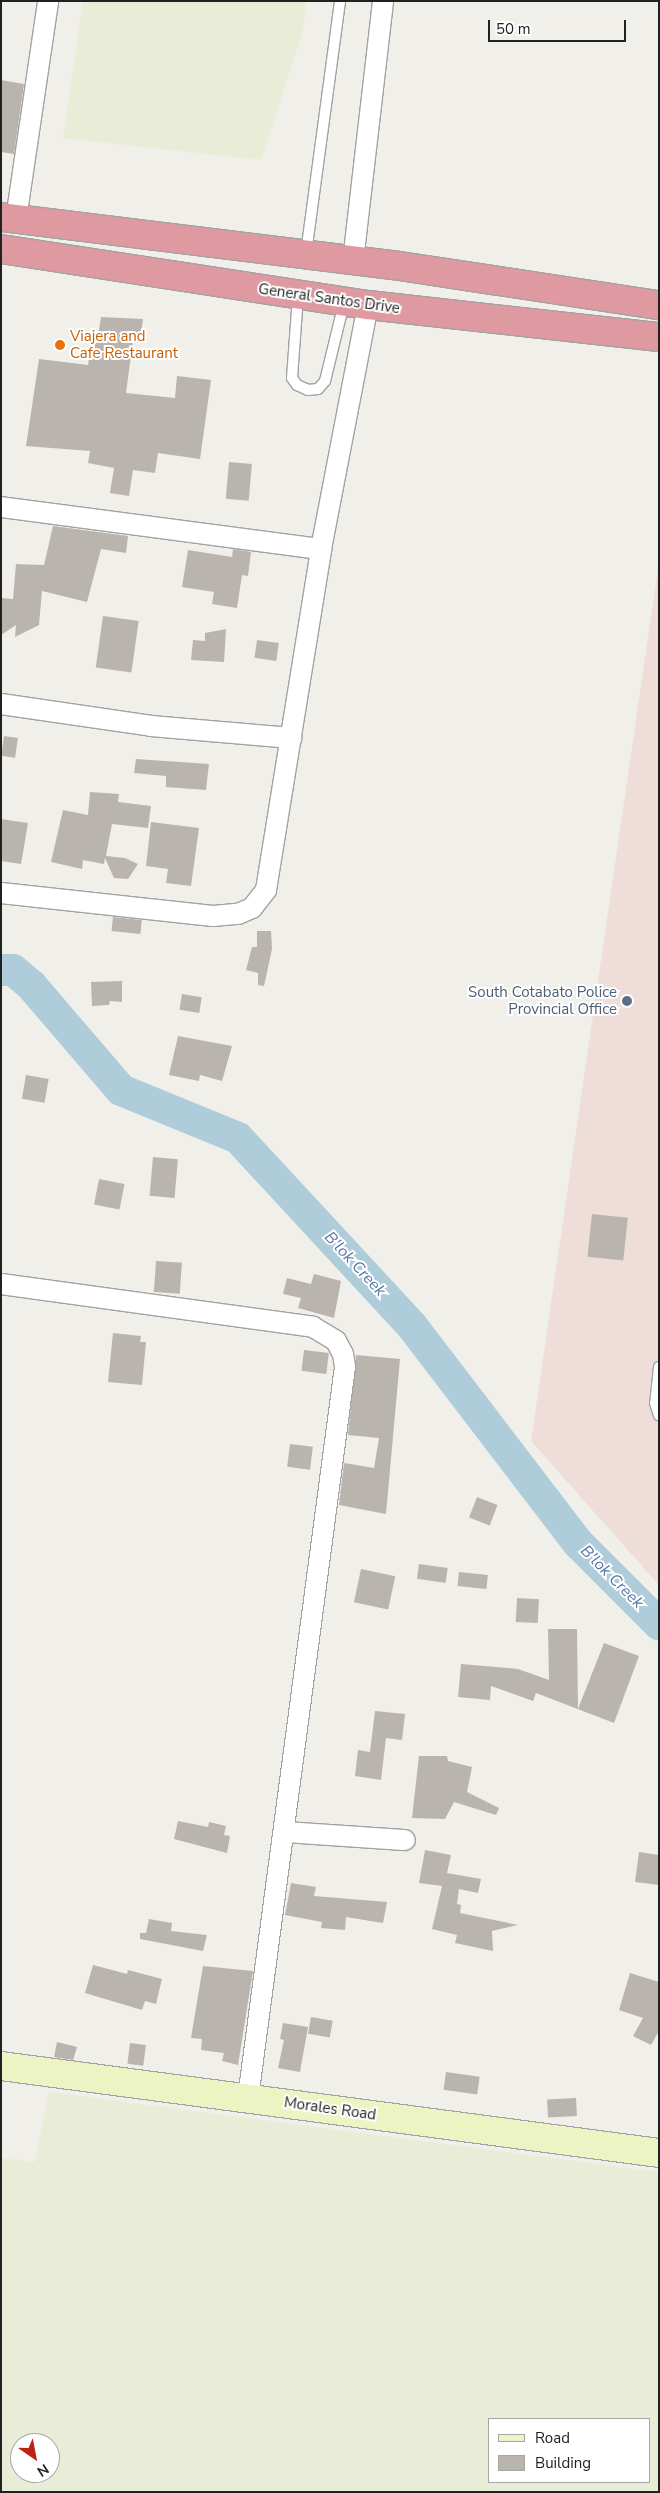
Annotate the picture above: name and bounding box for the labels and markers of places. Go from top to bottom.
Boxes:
place label: Viajera and Cafe Restaurant [70,327,178,362]
marker: Viajera and Cafe Restaurant [54,339,66,351]
place label: South Cotabato Police Provincial Office [468,983,617,1018]
marker: South Cotabato Police Provincial Office [621,995,633,1007]

